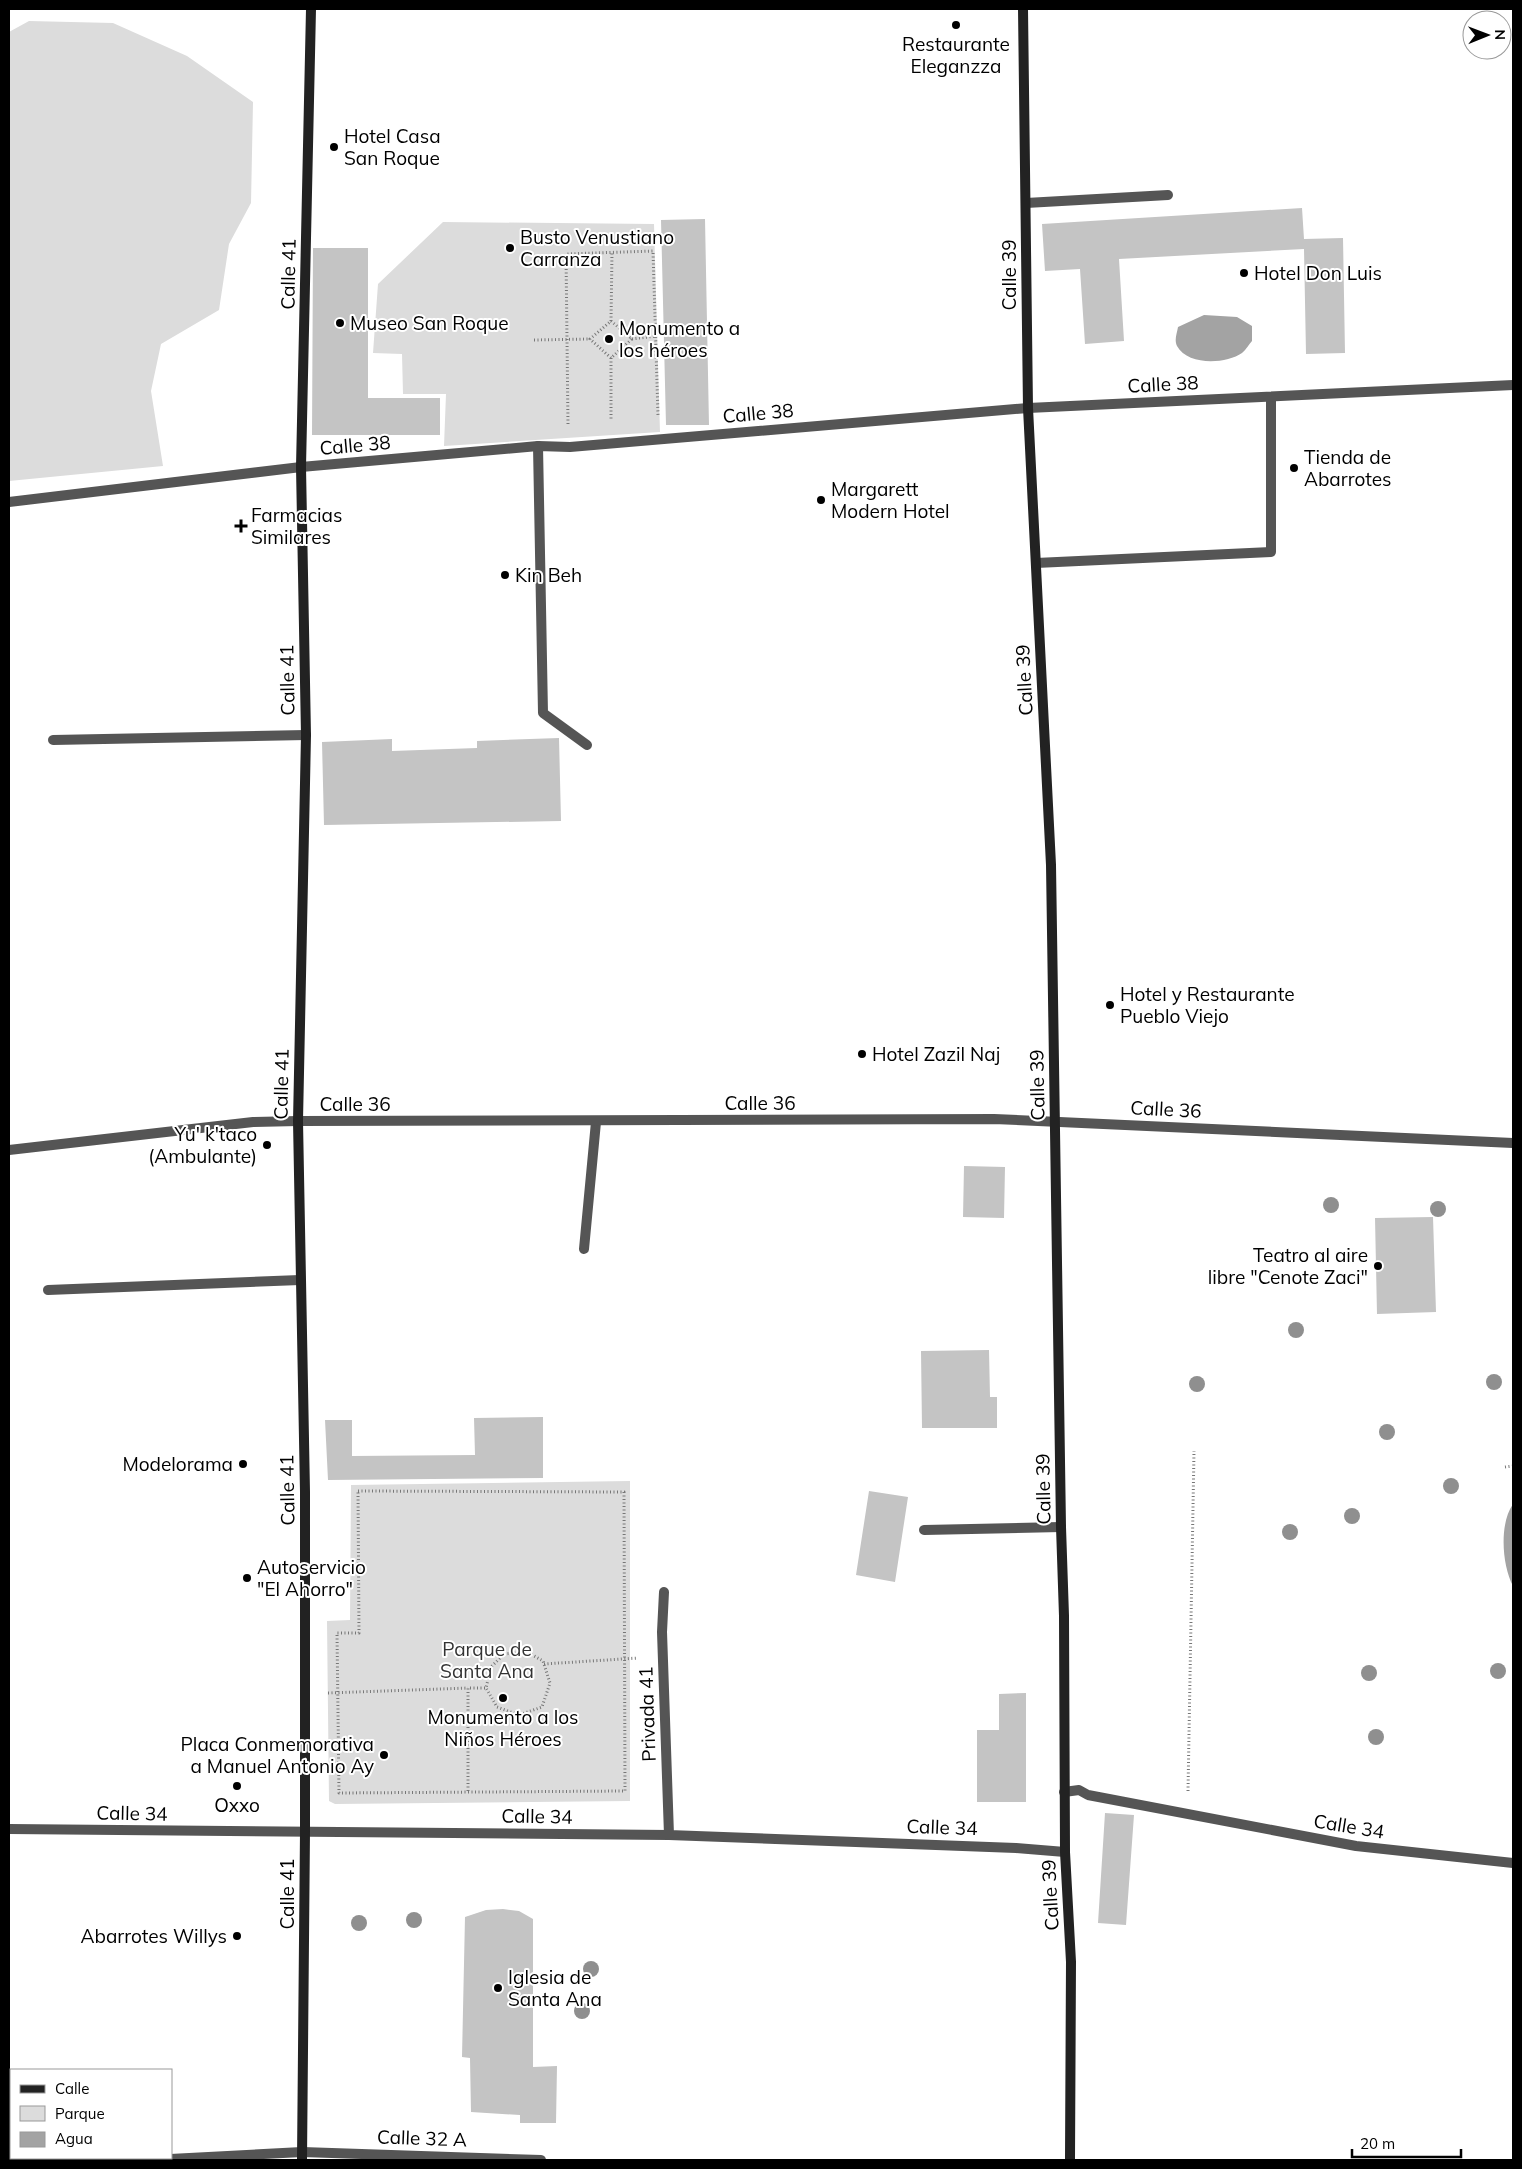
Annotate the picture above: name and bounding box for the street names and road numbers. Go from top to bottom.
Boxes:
street label: Calle 41 [275,238,301,310]
street label: Calle 39 [997,239,1021,311]
street label: Calle 38 [1127,370,1199,398]
street label: Calle 38 [721,398,795,428]
street label: Calle 38 [318,430,392,460]
street label: Calle 41 [274,644,300,716]
street label: Calle 39 [1010,644,1038,716]
street label: Calle 41 [268,1048,294,1120]
street label: Calle 39 [1024,1049,1050,1121]
street label: Calle 36 [724,1091,796,1115]
street label: Calle 36 [319,1092,391,1116]
street label: Calle 36 [1130,1095,1202,1123]
street label: Calle 39 [1030,1453,1056,1525]
street label: Calle 41 [274,1454,300,1526]
street label: Privada 41 [633,1666,661,1762]
street label: Calle 34 [96,1800,168,1826]
street label: Calle 34 [501,1803,573,1829]
street label: Calle 34 [1312,1809,1386,1843]
street label: Calle 34 [906,1814,978,1840]
street label: Calle 41 [275,1858,299,1930]
street label: Calle 39 [1036,1859,1064,1931]
street label: Calle 32 A [377,2124,467,2152]

